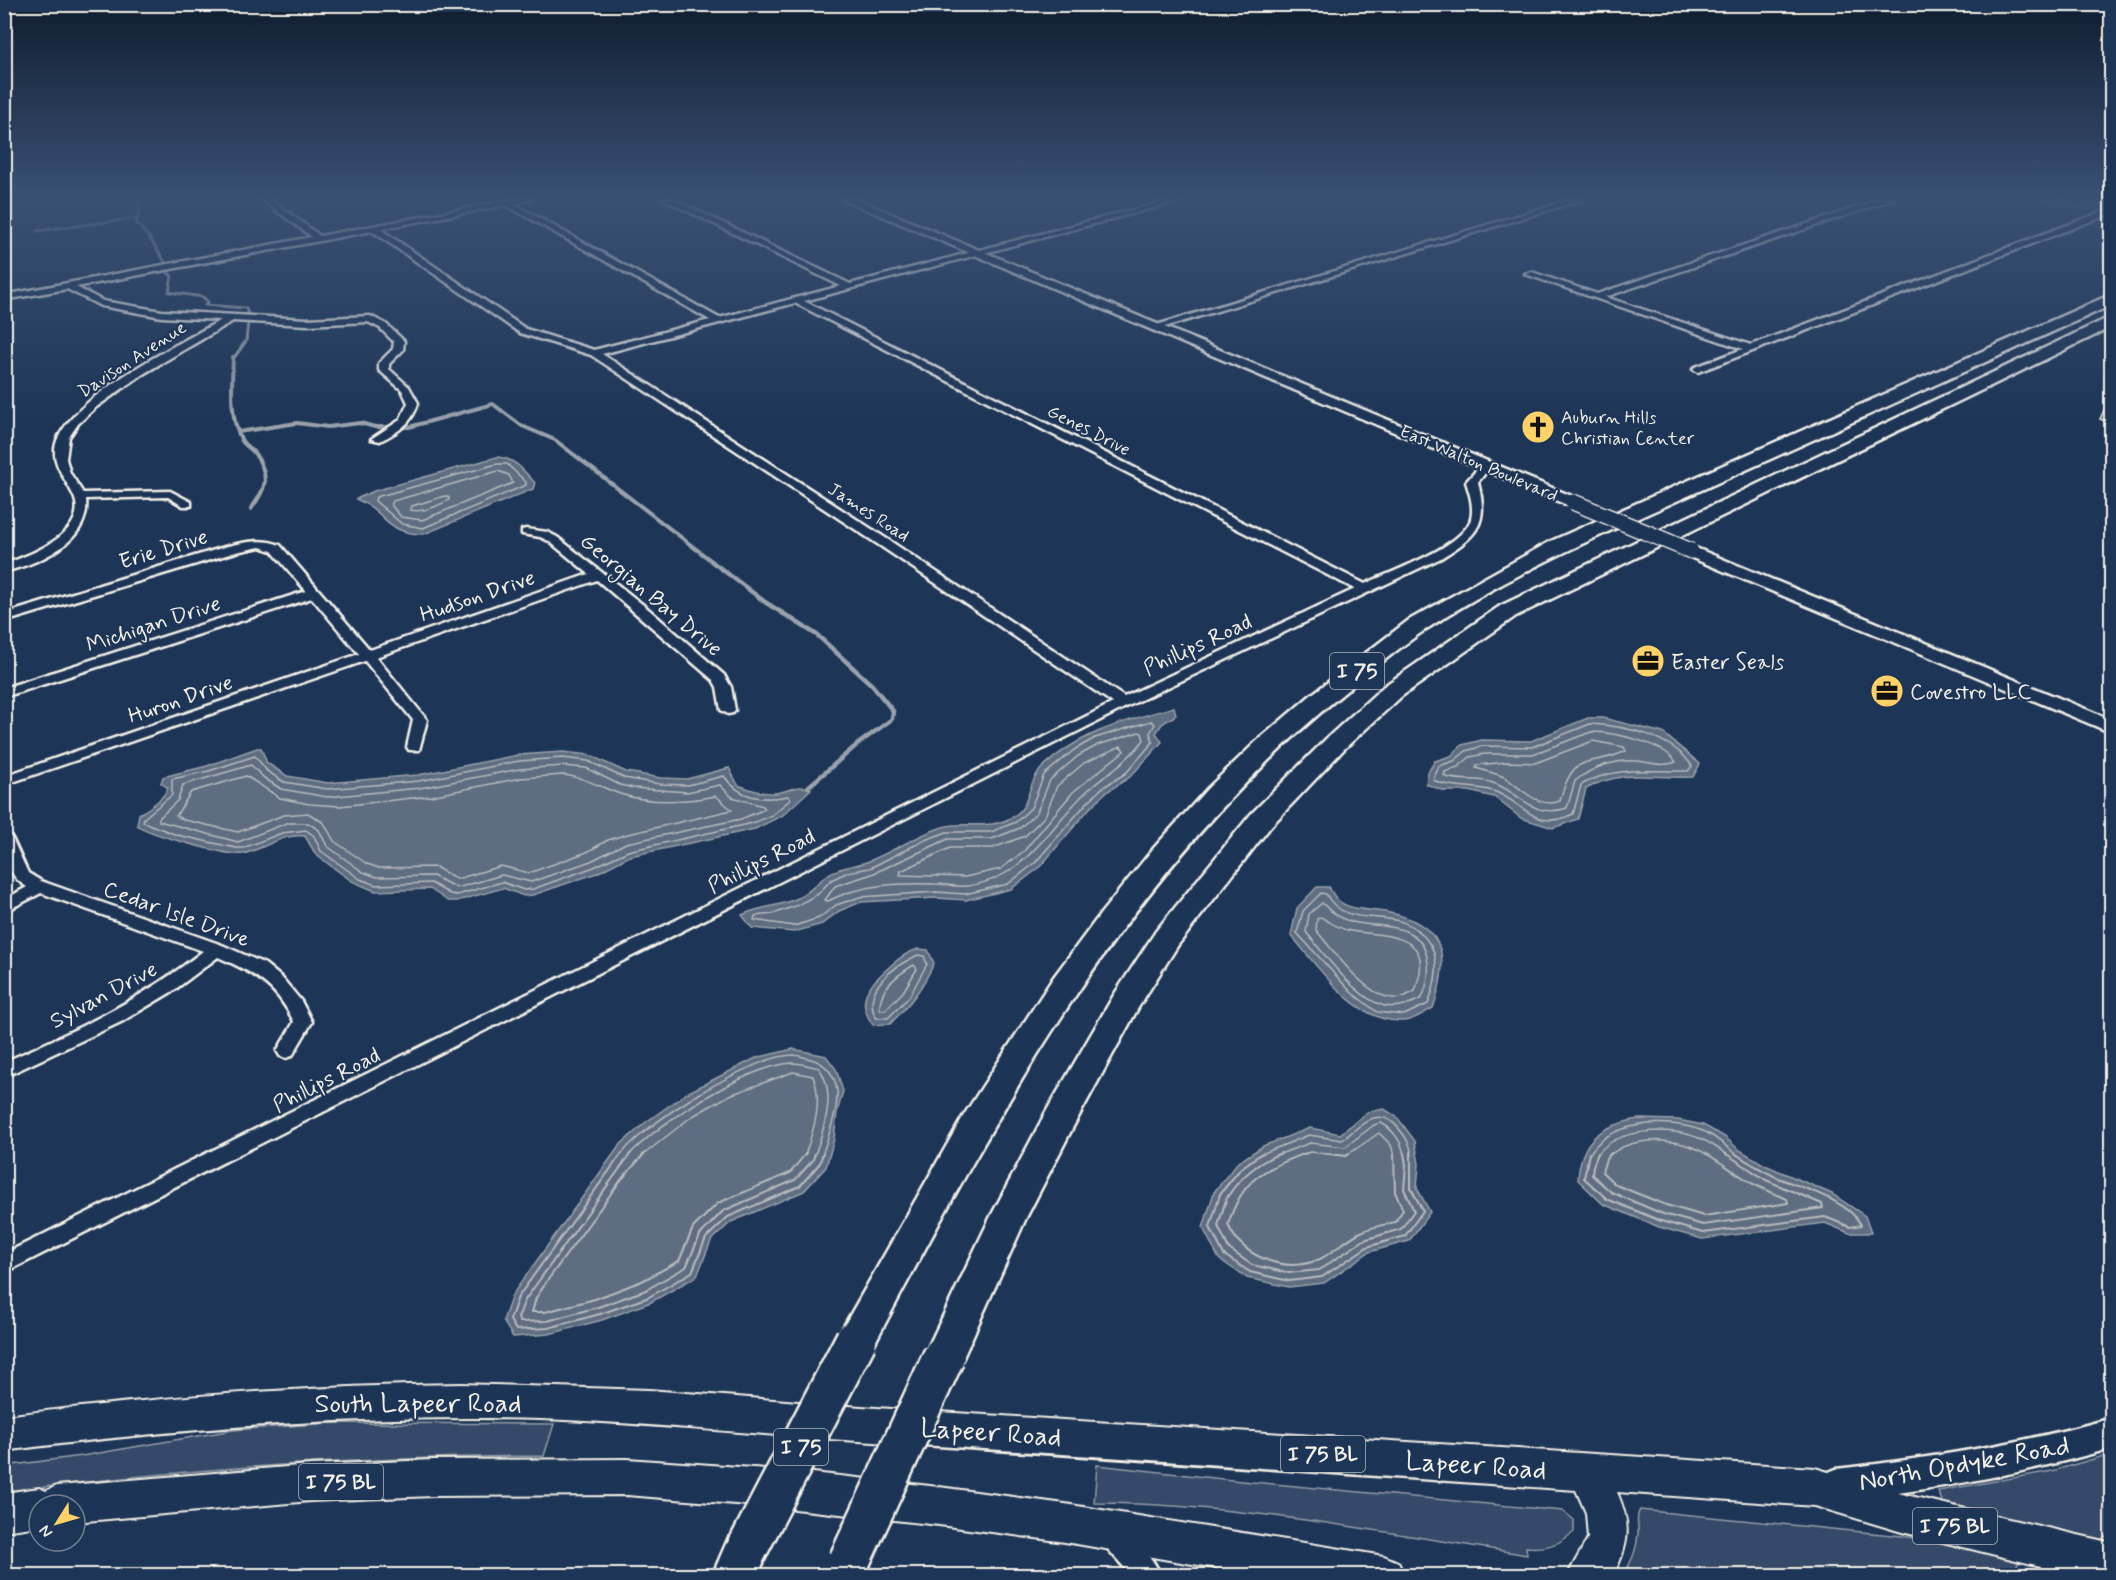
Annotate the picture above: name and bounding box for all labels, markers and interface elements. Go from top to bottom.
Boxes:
street label: Davison Avenue [74,316,191,404]
street label: Genes Drive [1043,400,1134,462]
place label: Auburn Hills Christian Center [1561,406,1695,451]
church icon: Auburn Hills Christian Center [1520,409,1556,445]
street label: East Walton Boulevard [1396,420,1561,508]
street label: James Road [823,478,914,548]
street label: Erie Drive [116,523,211,577]
street label: Georgian Bay Drive [572,528,728,666]
street label: Hudson Drive [416,564,539,630]
street label: Michigan Drive [83,590,225,661]
street label: Phillips Road [1139,608,1257,683]
office icon: Easter Seals [1630,643,1666,679]
place label: Easter Seals [1671,649,1785,677]
road number: I 75 [1330,653,1384,689]
street label: Huron Drive [125,669,237,731]
office icon: Covestro LLC [1869,673,1905,709]
place label: Covestro LLC [1910,679,2032,707]
street label: Phillips Road [703,823,820,901]
street label: Cedar Isle Drive [99,875,253,954]
street label: Sylvan Drive [45,956,163,1036]
street label: Phillips Road [268,1042,385,1120]
street label: South Lapeer Road [314,1387,522,1422]
street label: Lapeer Road [919,1411,1063,1456]
road number: I 75 [774,1429,828,1465]
street label: North Opdyke Road [1856,1429,2072,1500]
road number: I 75 BL [1281,1436,1365,1472]
street label: Lapeer Road [1404,1444,1548,1489]
road number: I 75 BL [299,1464,383,1500]
north arrow [27,1493,87,1553]
road number: I 75 BL [1913,1508,1997,1544]
text: N [35,1521,58,1542]

